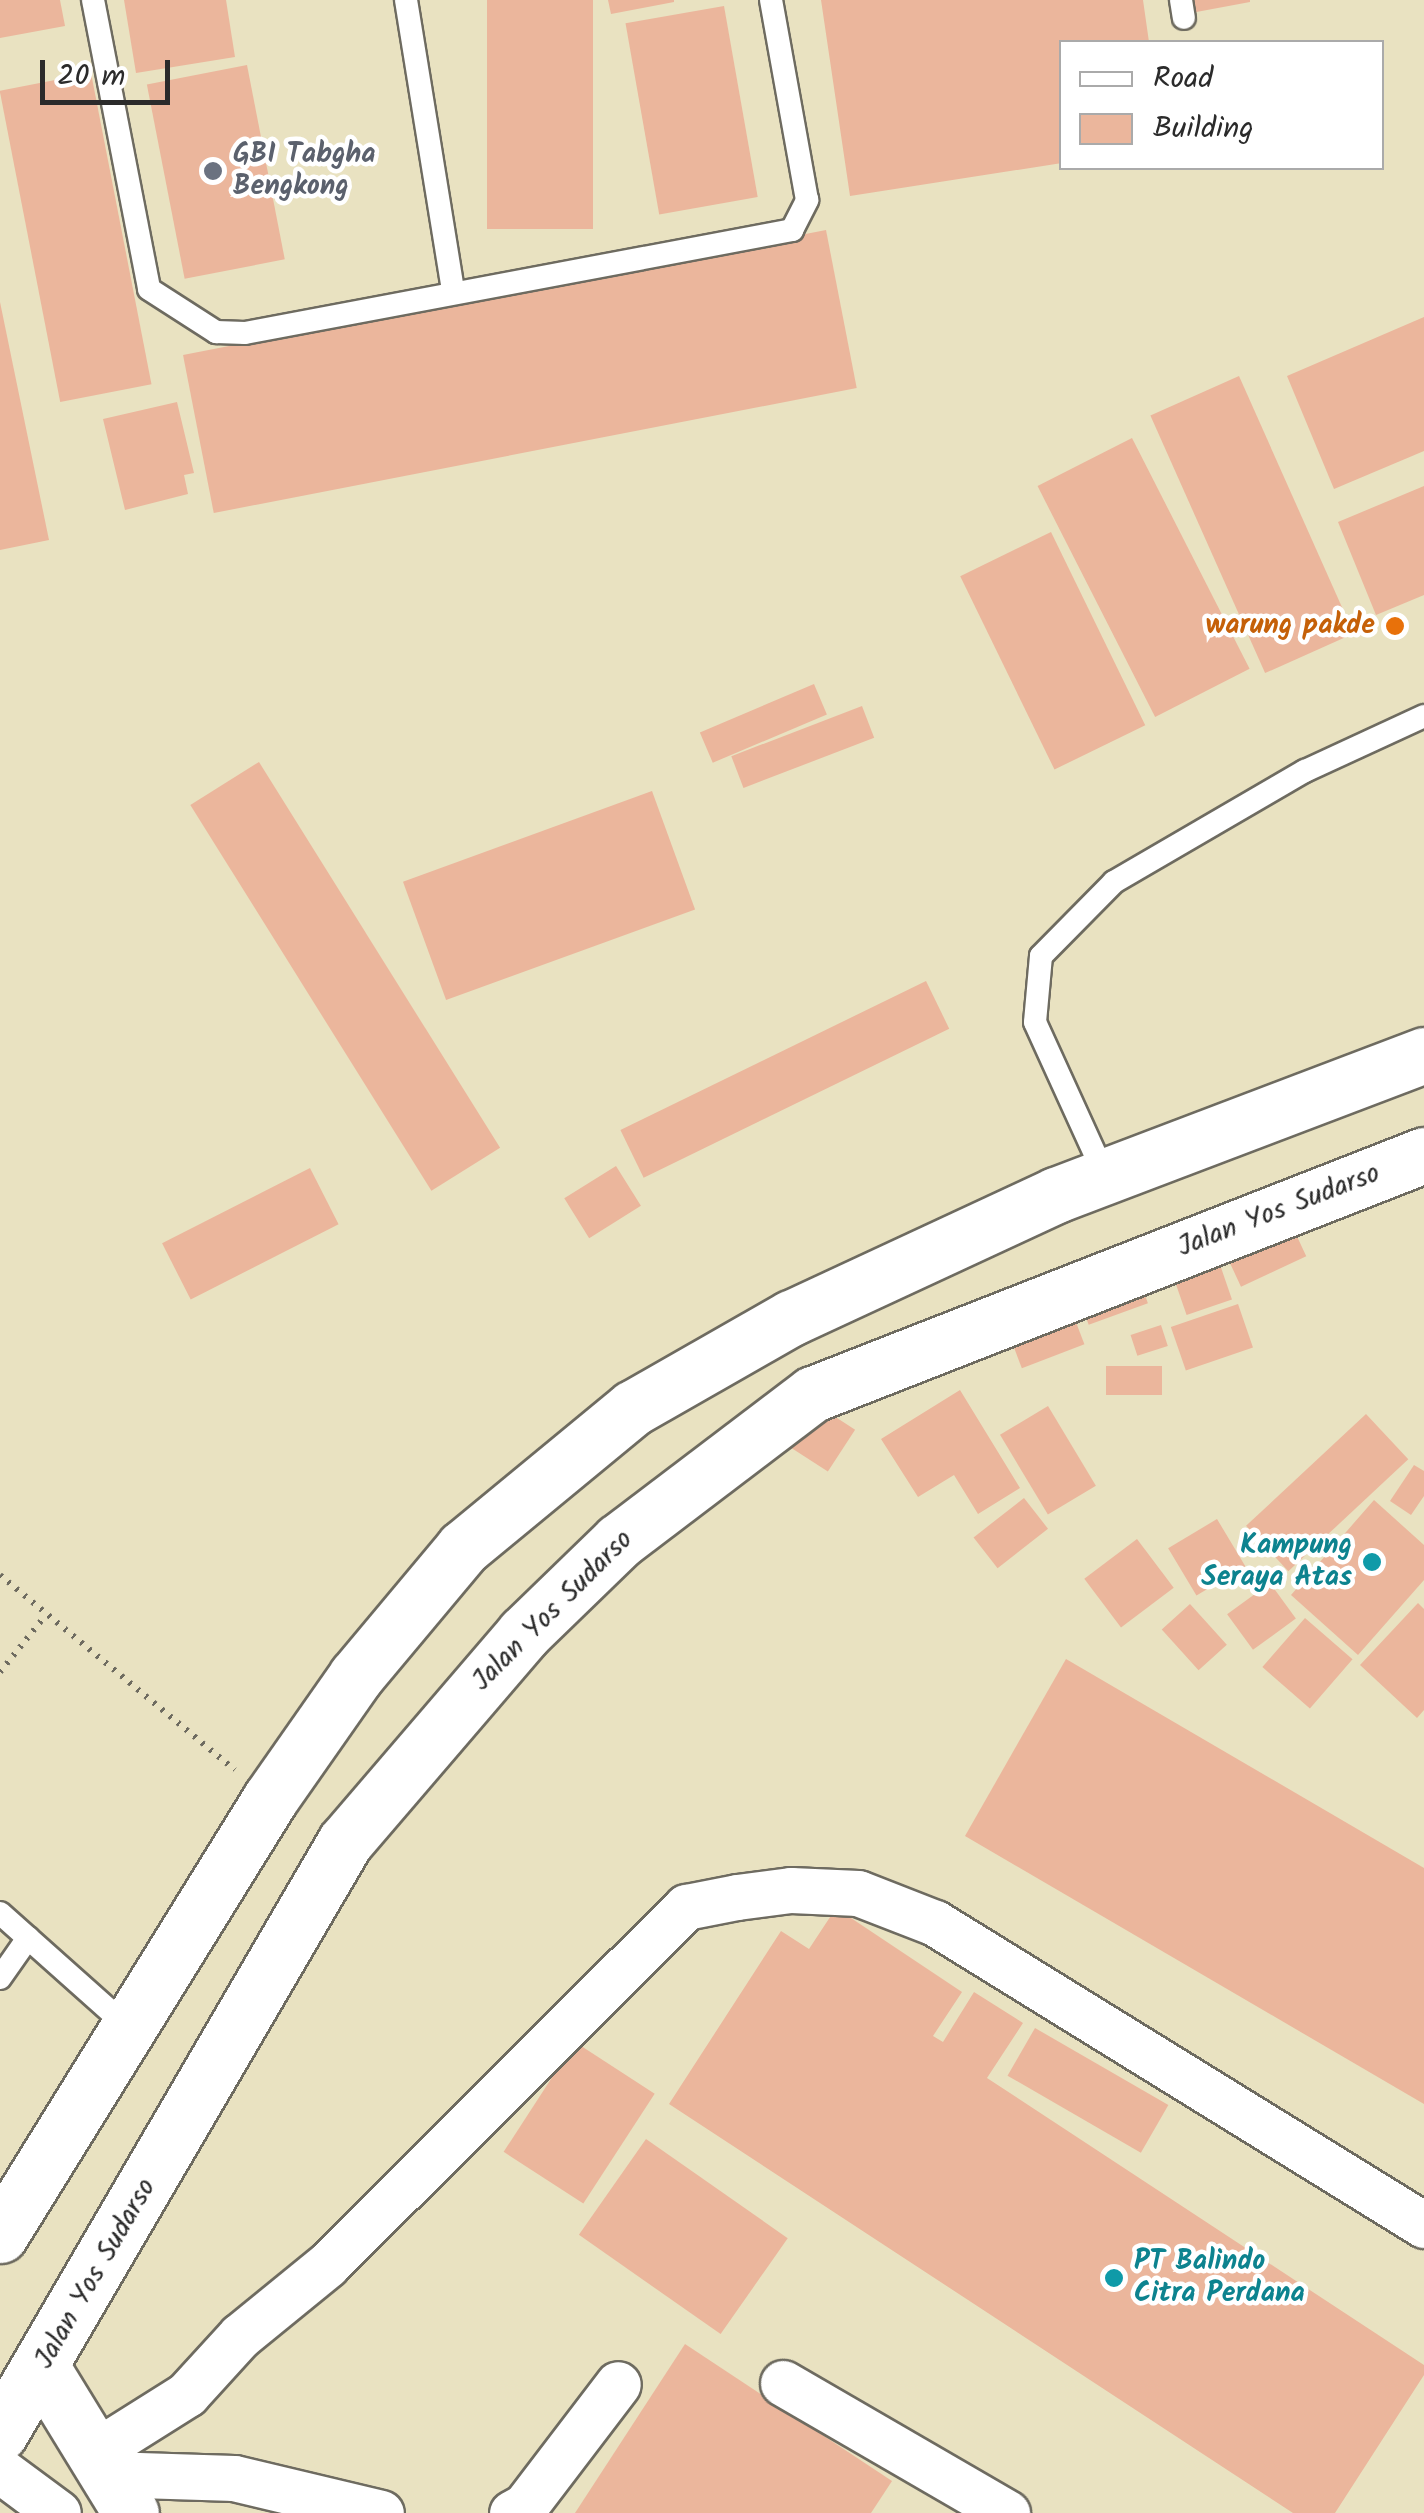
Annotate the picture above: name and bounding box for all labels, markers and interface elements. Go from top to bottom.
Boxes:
scale bar [45,40,175,102]
legend [1059,40,1384,170]
text: 20 m [57,53,125,101]
text: Road [1153,55,1213,103]
text: Building [1153,105,1253,153]
place label: GBI Tabgha Bengkong [233,138,376,204]
marker: GBI Tabgha Bengkong [202,160,224,182]
place label: warung pakde [1205,609,1375,643]
marker: warung pakde [1384,615,1406,637]
street label: Jalan Yos Sudarso [1173,1157,1385,1265]
street label: Jalan Yos Sudarso [466,1524,640,1698]
place label: Kampung Seraya Atas [1201,1529,1352,1595]
marker: Kampung Seraya Atas [1361,1551,1383,1573]
street label: Jalan Yos Sudarso [28,2173,164,2375]
place label: PT Balindo Citra Perdana [1134,2245,1305,2311]
marker: PT Balindo Citra Perdana [1103,2267,1125,2289]

